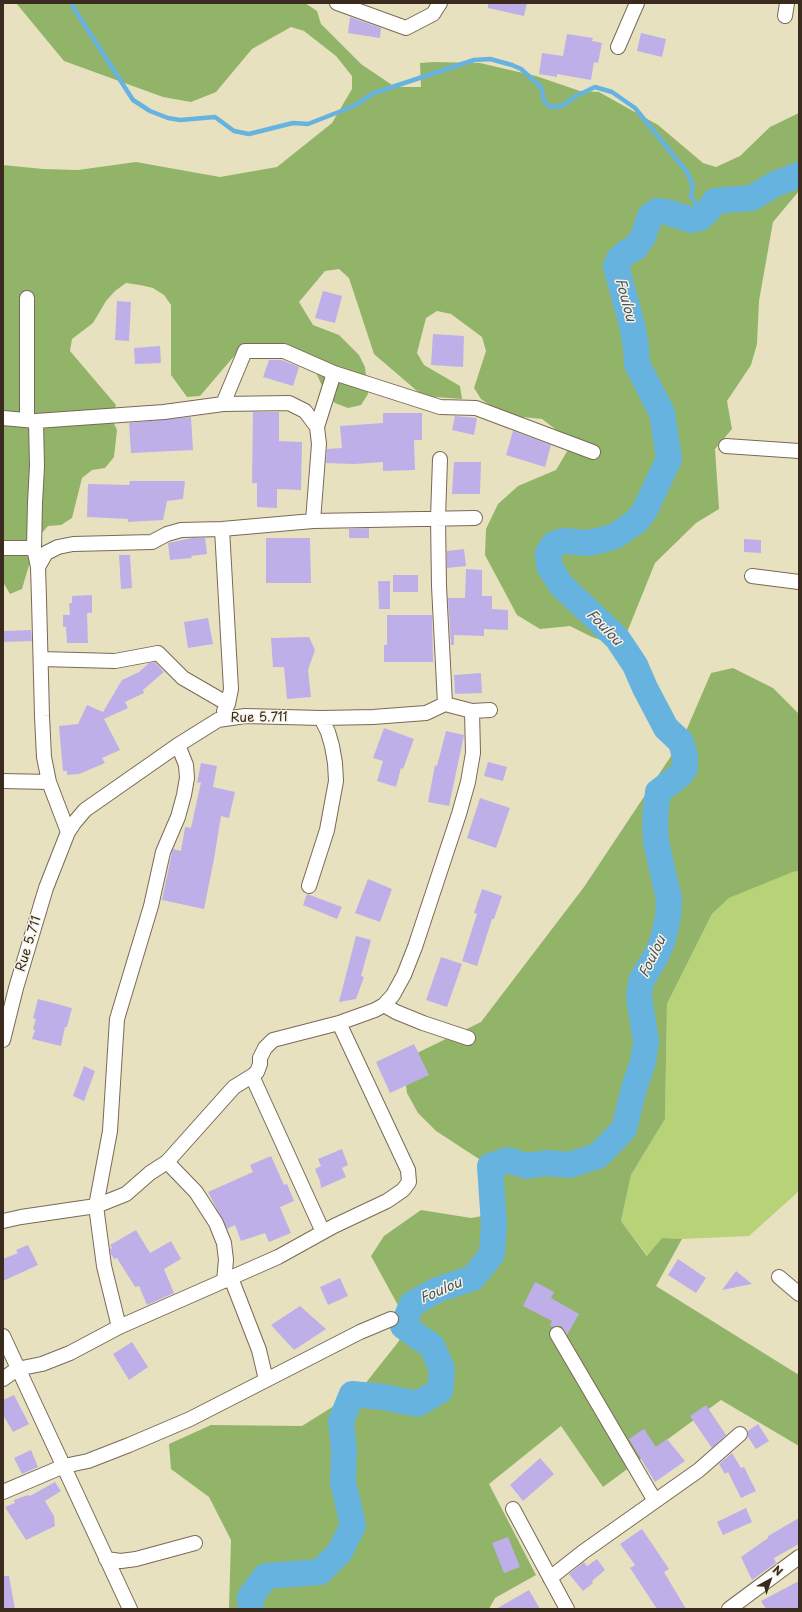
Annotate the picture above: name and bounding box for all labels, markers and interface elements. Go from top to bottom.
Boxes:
water label: Foulou [611,277,639,323]
water label: Foulou [583,606,625,650]
street label: Rue 5.711 [230,710,288,726]
street label: Rue 5.711 [13,914,45,974]
water label: Foulou [636,934,670,980]
water label: Foulou [418,1275,464,1307]
north arrow [750,1560,790,1600]
text: N [769,1561,787,1580]

